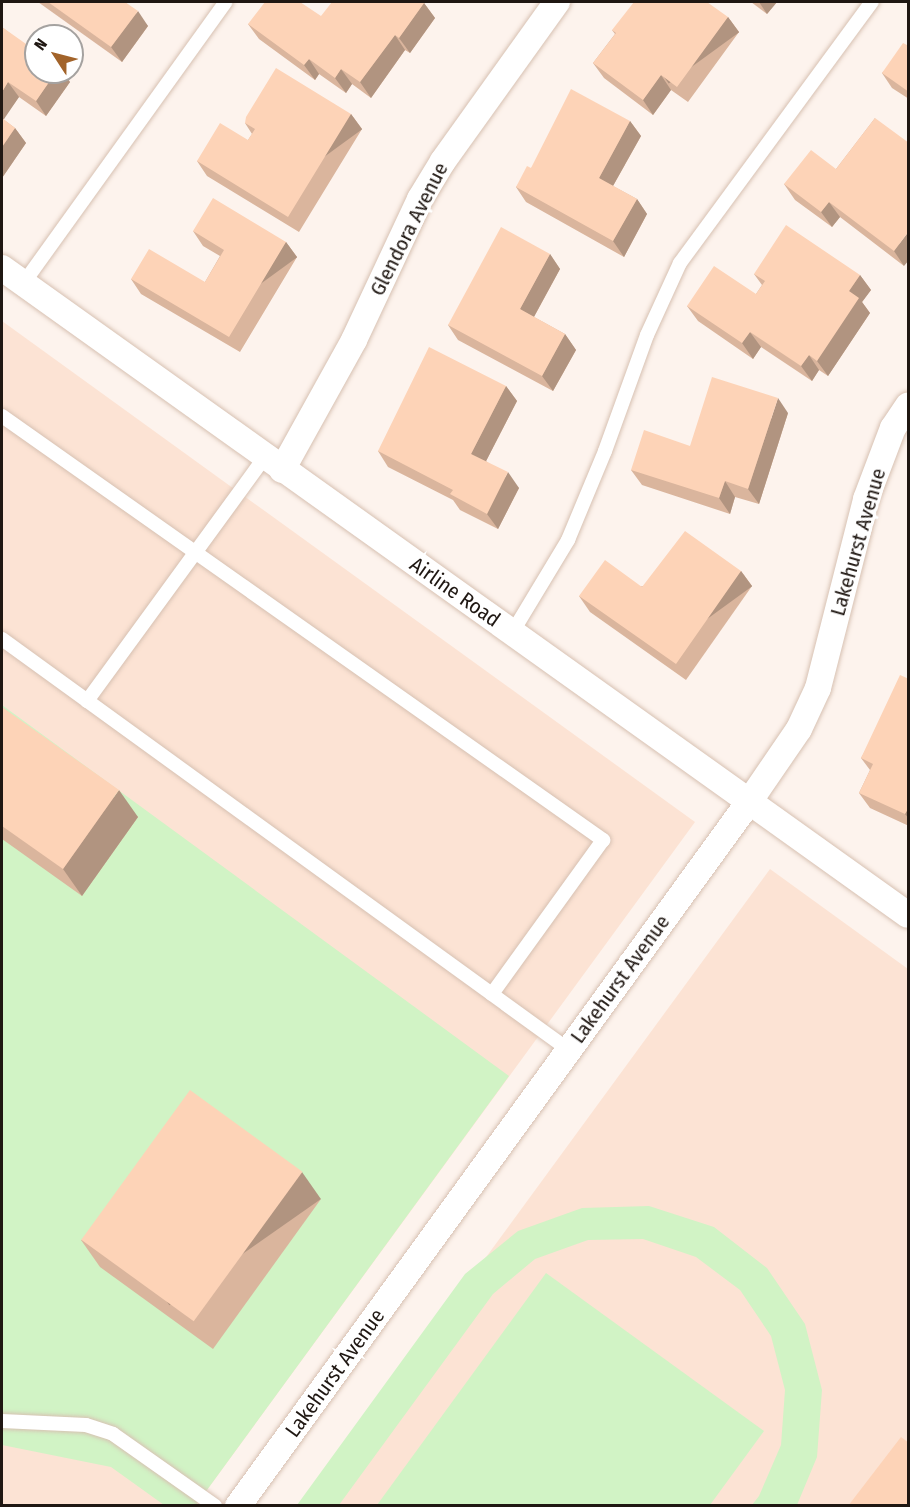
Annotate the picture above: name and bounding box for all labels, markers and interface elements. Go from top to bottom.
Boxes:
north arrow [24,24,84,84]
text: N [30,35,51,54]
street label: Glendora Avenue [365,158,453,300]
street label: Lakehurst Avenue [825,465,891,619]
street label: Airline Road [405,552,505,632]
street label: Lakehurst Avenue [565,910,675,1048]
street label: Lakehurst Avenue [280,1304,390,1442]

